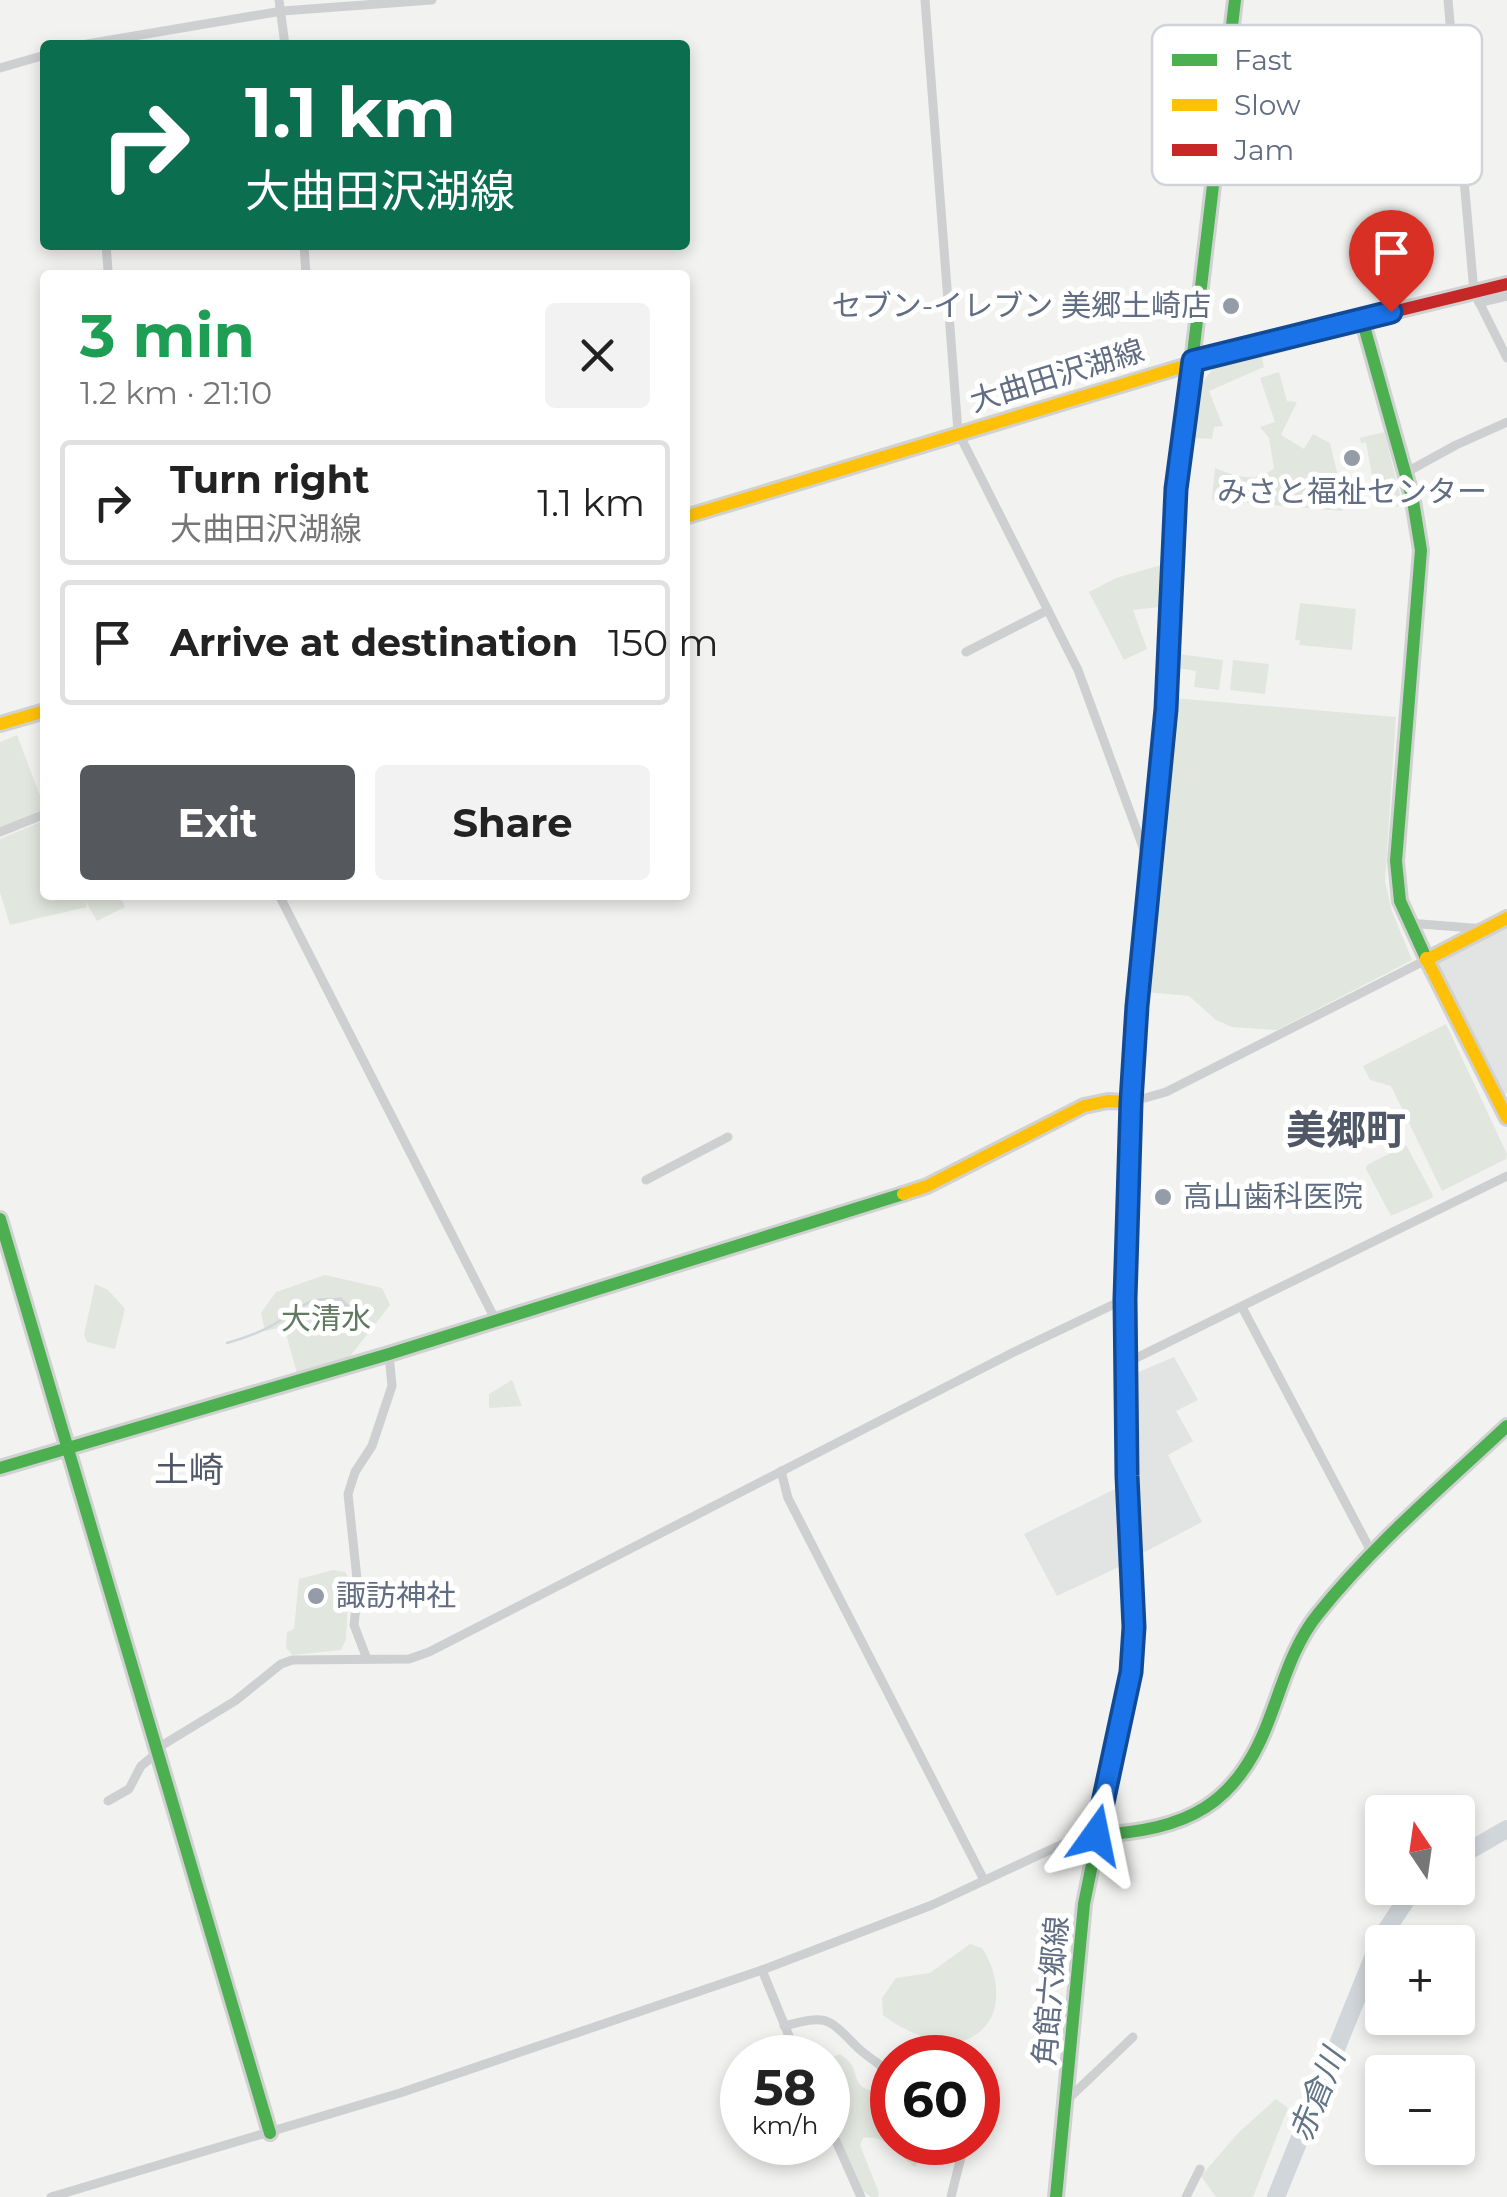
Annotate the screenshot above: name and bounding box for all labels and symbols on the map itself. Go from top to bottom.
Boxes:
legend [1152,25,1482,185]
text: Fast [1234,43,1293,77]
text: Slow [1234,88,1301,122]
text: Jam [1233,133,1294,167]
pin [1349,210,1434,313]
place label: セブン-イレブン 美郷土崎店 [832,287,1211,324]
marker: セブン-イレブン 美郷土崎店 [1220,295,1242,317]
street label: 大曲田沢湖線 [965,332,1148,420]
marker: みさと福祉センター [1341,447,1363,469]
place label: みさと福祉センター [1217,473,1487,510]
district label: 美郷町 [1286,1105,1406,1154]
place label: 高山歯科医院 [1183,1178,1363,1215]
marker: 高山歯科医院 [1152,1186,1174,1208]
park label: 大清水 [281,1300,371,1337]
district label: 土崎 [154,1448,224,1491]
place label: 諏訪神社 [336,1577,456,1614]
marker: 諏訪神社 [305,1585,327,1607]
position arrow [1044,1783,1148,1887]
north arrow [1365,1795,1475,1905]
street label: 角館六郷線 [1026,1915,1075,2067]
speed limit sign: 60 [870,2035,1000,2165]
water label: 赤倉川 [1280,2040,1354,2147]

